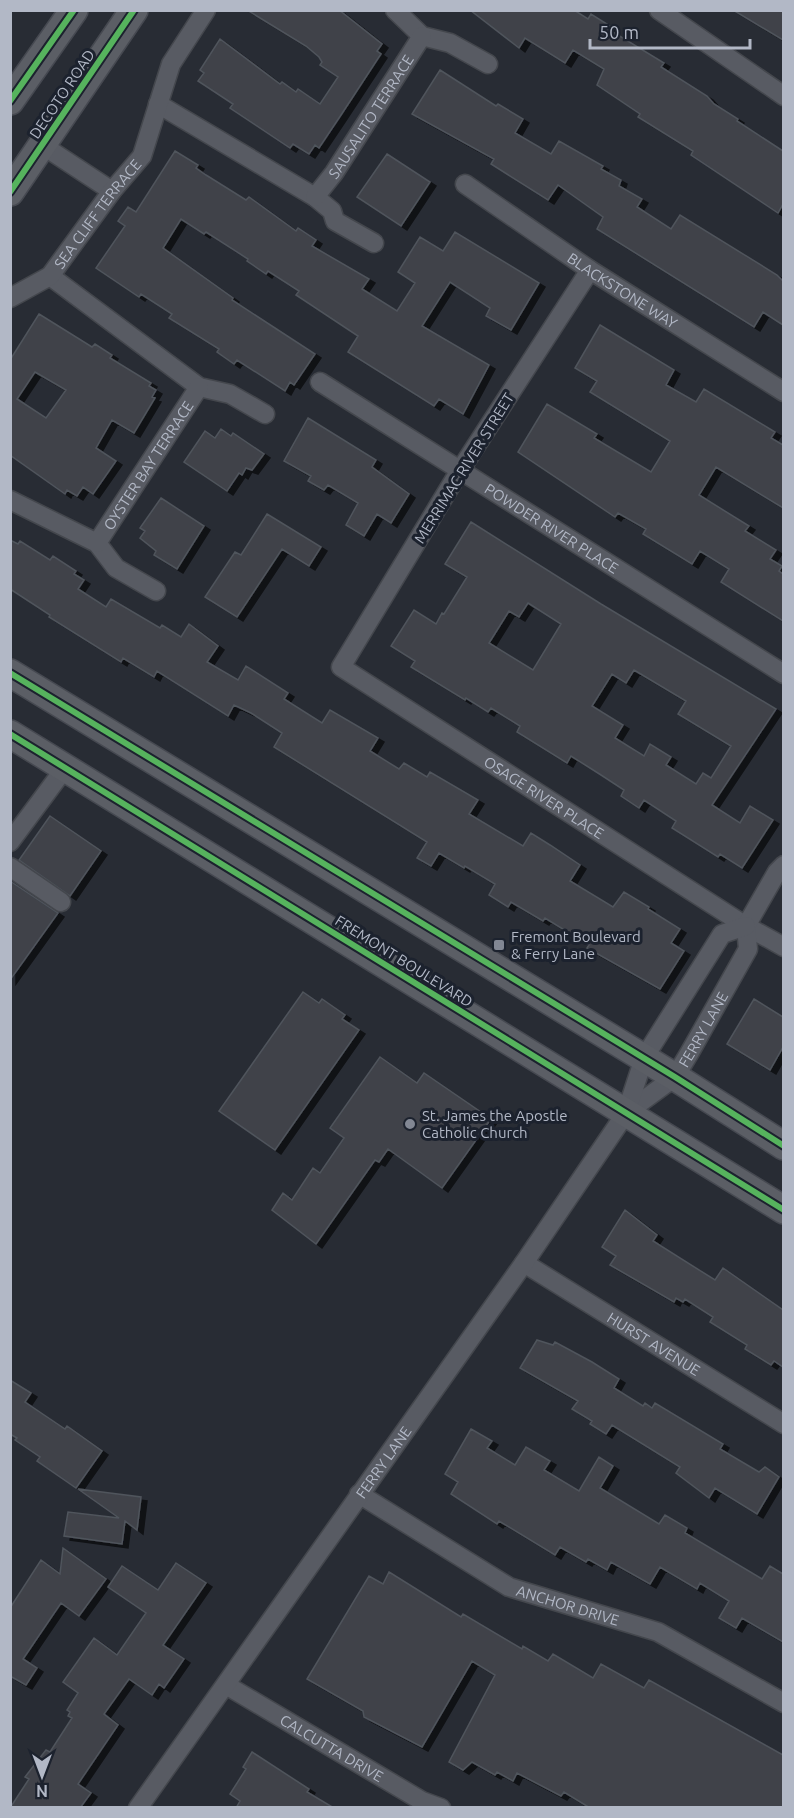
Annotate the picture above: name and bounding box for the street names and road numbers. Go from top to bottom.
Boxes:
street label: DECOTO ROAD [26,46,98,142]
street label: SAUSALITO TERRACE [325,51,416,182]
street label: SEA CLIFF TERRACE [50,155,144,271]
street label: BLACKSTONE WAY [564,249,681,331]
street label: MERRIMAC RIVER STREET [411,389,518,546]
street label: OYSTER BAY TERRACE [100,397,196,533]
street label: POWDER RIVER PLACE [482,480,622,576]
street label: OSAGE RIVER PLACE [481,752,608,842]
street label: FREMONT BOULEVARD [332,912,476,1010]
street label: FERRY LANE [675,989,731,1070]
street label: HURST AVENUE [605,1308,704,1379]
street label: FERRY LANE [352,1423,414,1501]
street label: ANCHOR DRIVE [515,1581,621,1628]
street label: CALCUTTA DRIVE [277,1711,387,1785]

